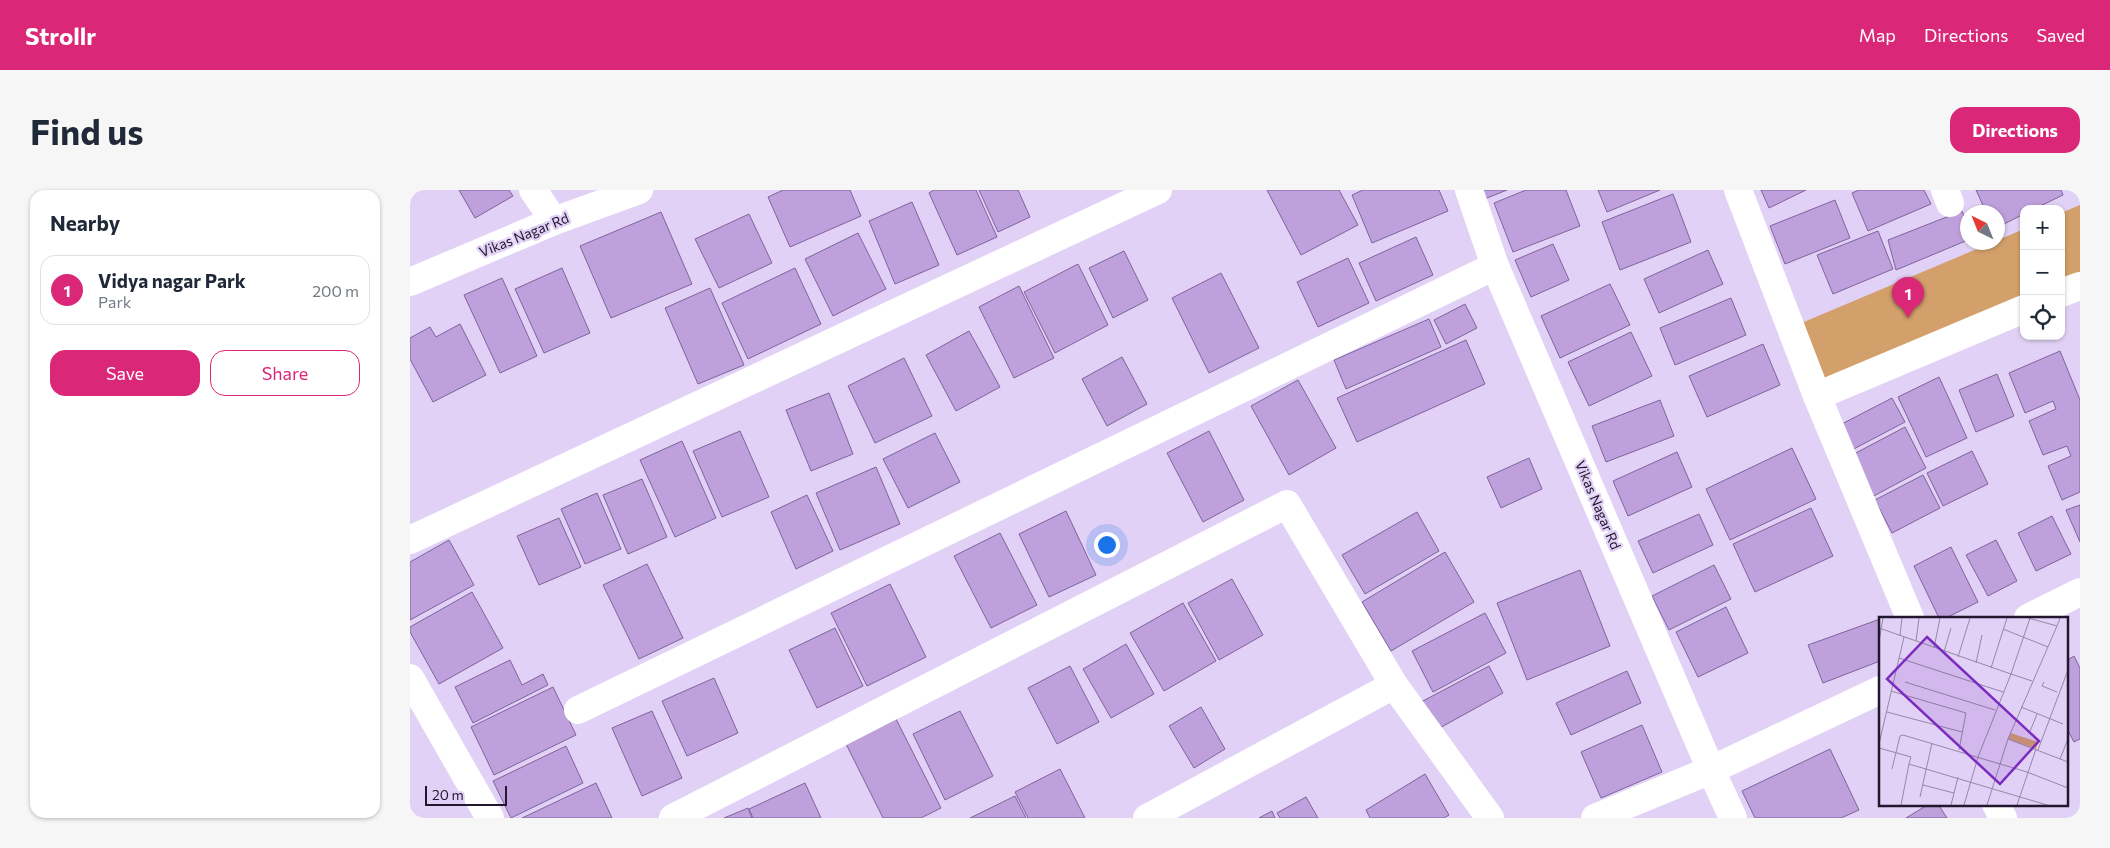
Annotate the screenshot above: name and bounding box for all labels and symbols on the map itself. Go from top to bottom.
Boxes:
north arrow [1960,205,2005,250]
street label: Vikas Nagar Rd [477,209,571,260]
pin: 1 [1892,277,1924,318]
street label: Vikas Nagar Rd [1572,458,1625,552]
your location [1094,532,1120,558]
inset map [1879,617,2068,806]
scale bar [425,783,508,806]

